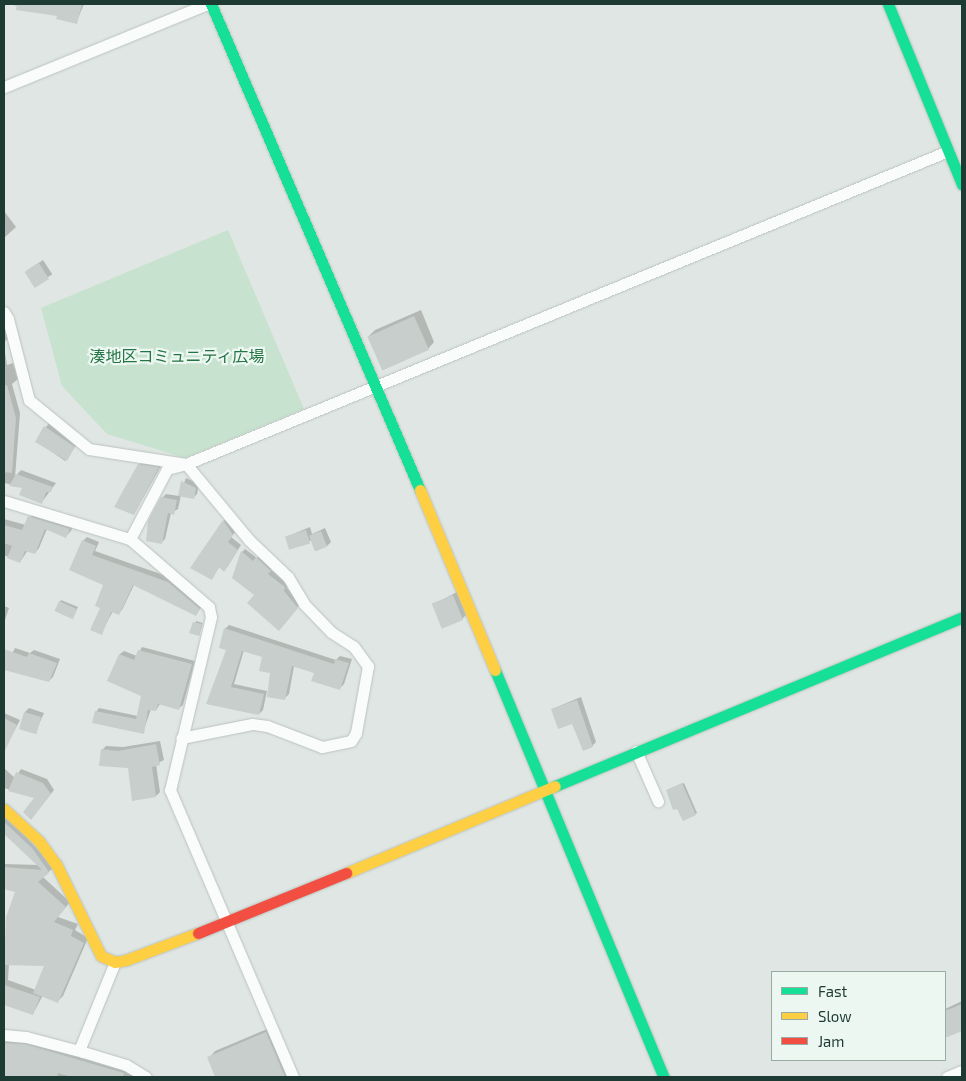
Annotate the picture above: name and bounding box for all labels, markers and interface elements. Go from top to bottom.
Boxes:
park label: 湊地区コミュニティ広場 [89,346,265,366]
legend [771,971,946,1061]
text: Fast [818,982,847,1000]
text: Slow [818,1007,852,1025]
text: Jam [818,1032,844,1050]

